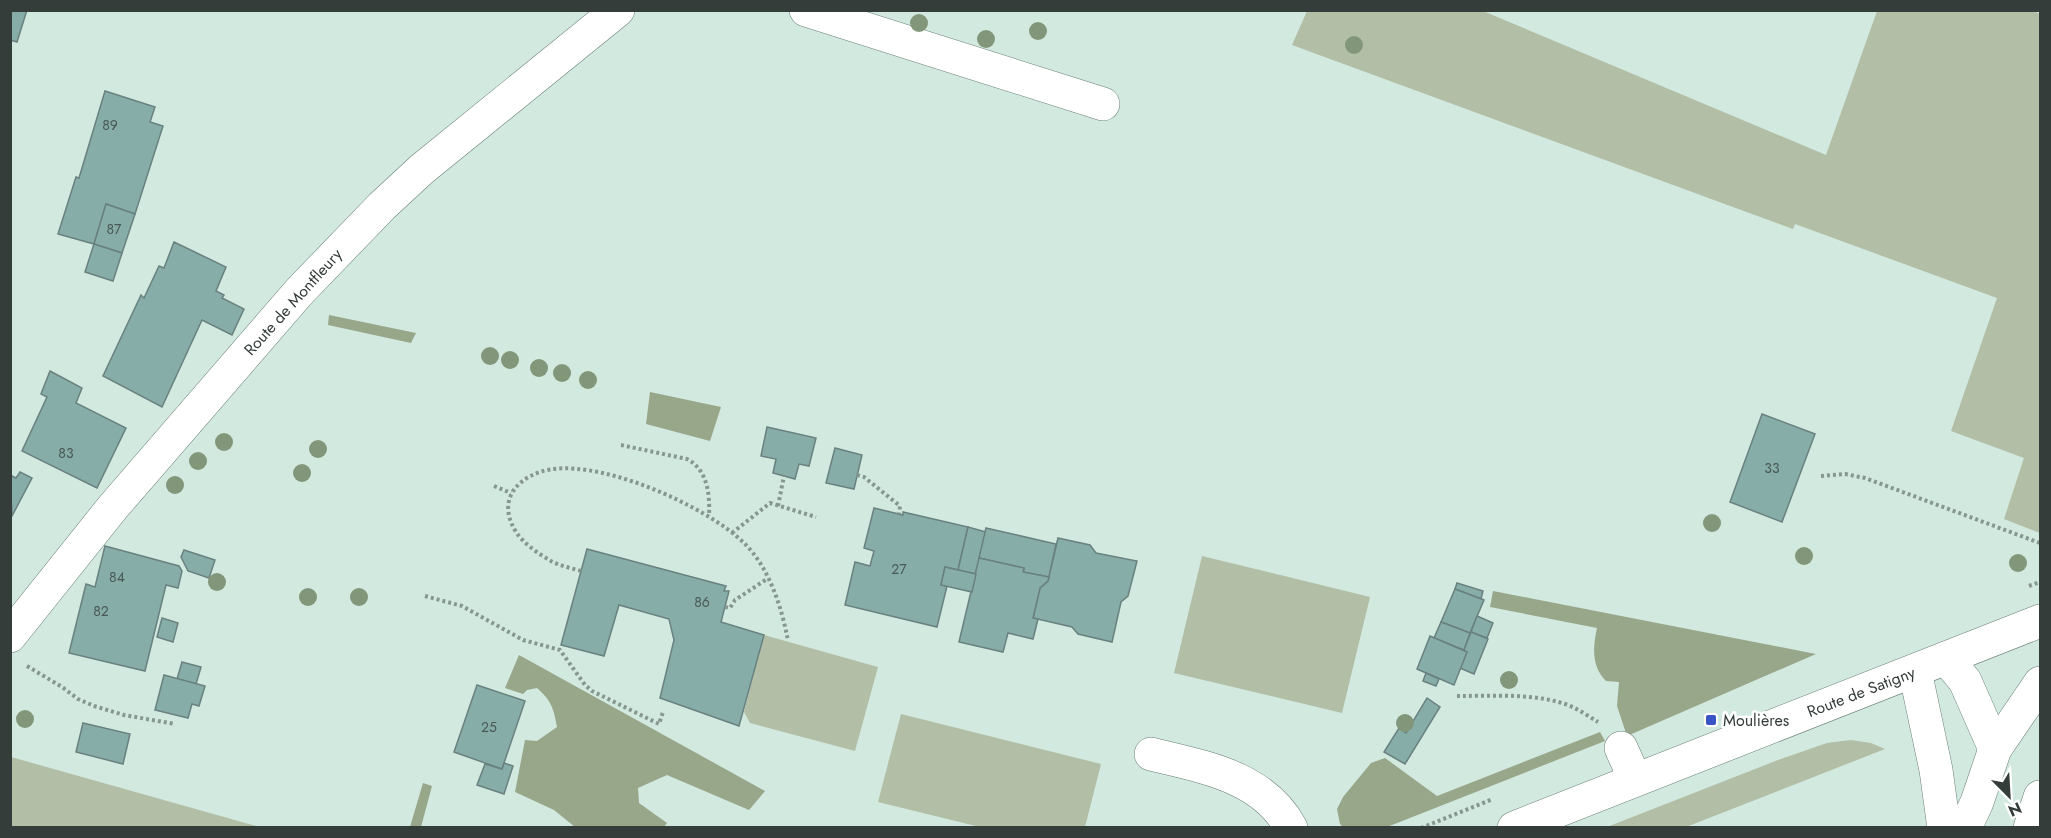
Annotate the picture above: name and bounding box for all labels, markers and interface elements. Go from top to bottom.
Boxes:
house number: 89 [102,115,118,135]
house number: 87 [107,219,122,239]
street label: Route de Montfleury [239,243,348,361]
house number: 83 [58,443,74,463]
house number: 33 [1764,458,1780,478]
house number: 27 [891,559,907,579]
house number: 84 [109,567,125,587]
house number: 86 [694,592,710,612]
house number: 82 [93,601,109,621]
street label: Route de Satigny [1804,660,1919,723]
place label: Moulières [1723,709,1789,732]
marker: Moulières [1704,713,1718,727]
house number: 25 [481,717,497,737]
north arrow [1979,766,2039,826]
text: N [2004,796,2025,822]

